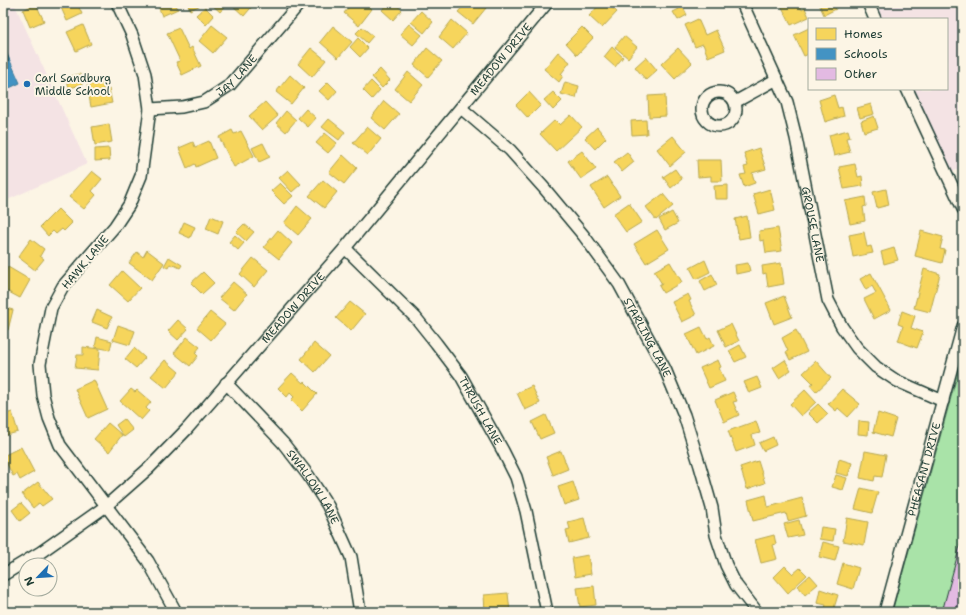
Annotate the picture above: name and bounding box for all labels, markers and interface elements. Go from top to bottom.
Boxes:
legend [808,18,948,90]
street label: MEADOW DRIVE [467,20,536,99]
text: Homes [844,26,883,42]
text: Schools [844,46,888,62]
street label: JAY LANE [213,51,261,100]
text: Other [844,66,878,82]
place label: Carl Sandburg Middle School [35,71,111,99]
marker: Carl Sandburg Middle School [22,79,32,89]
street label: GROUSE LANE [798,185,827,264]
street label: HAWK LANE [58,232,112,292]
street label: MEADOW DRIVE [258,269,329,347]
street label: STARLING LANE [620,295,675,380]
street label: THRUSH LANE [455,374,505,448]
street label: PHEASANT DRIVE [904,421,944,518]
street label: SWALLOW LANE [283,446,342,527]
north arrow [18,557,58,597]
text: N [21,574,38,588]

